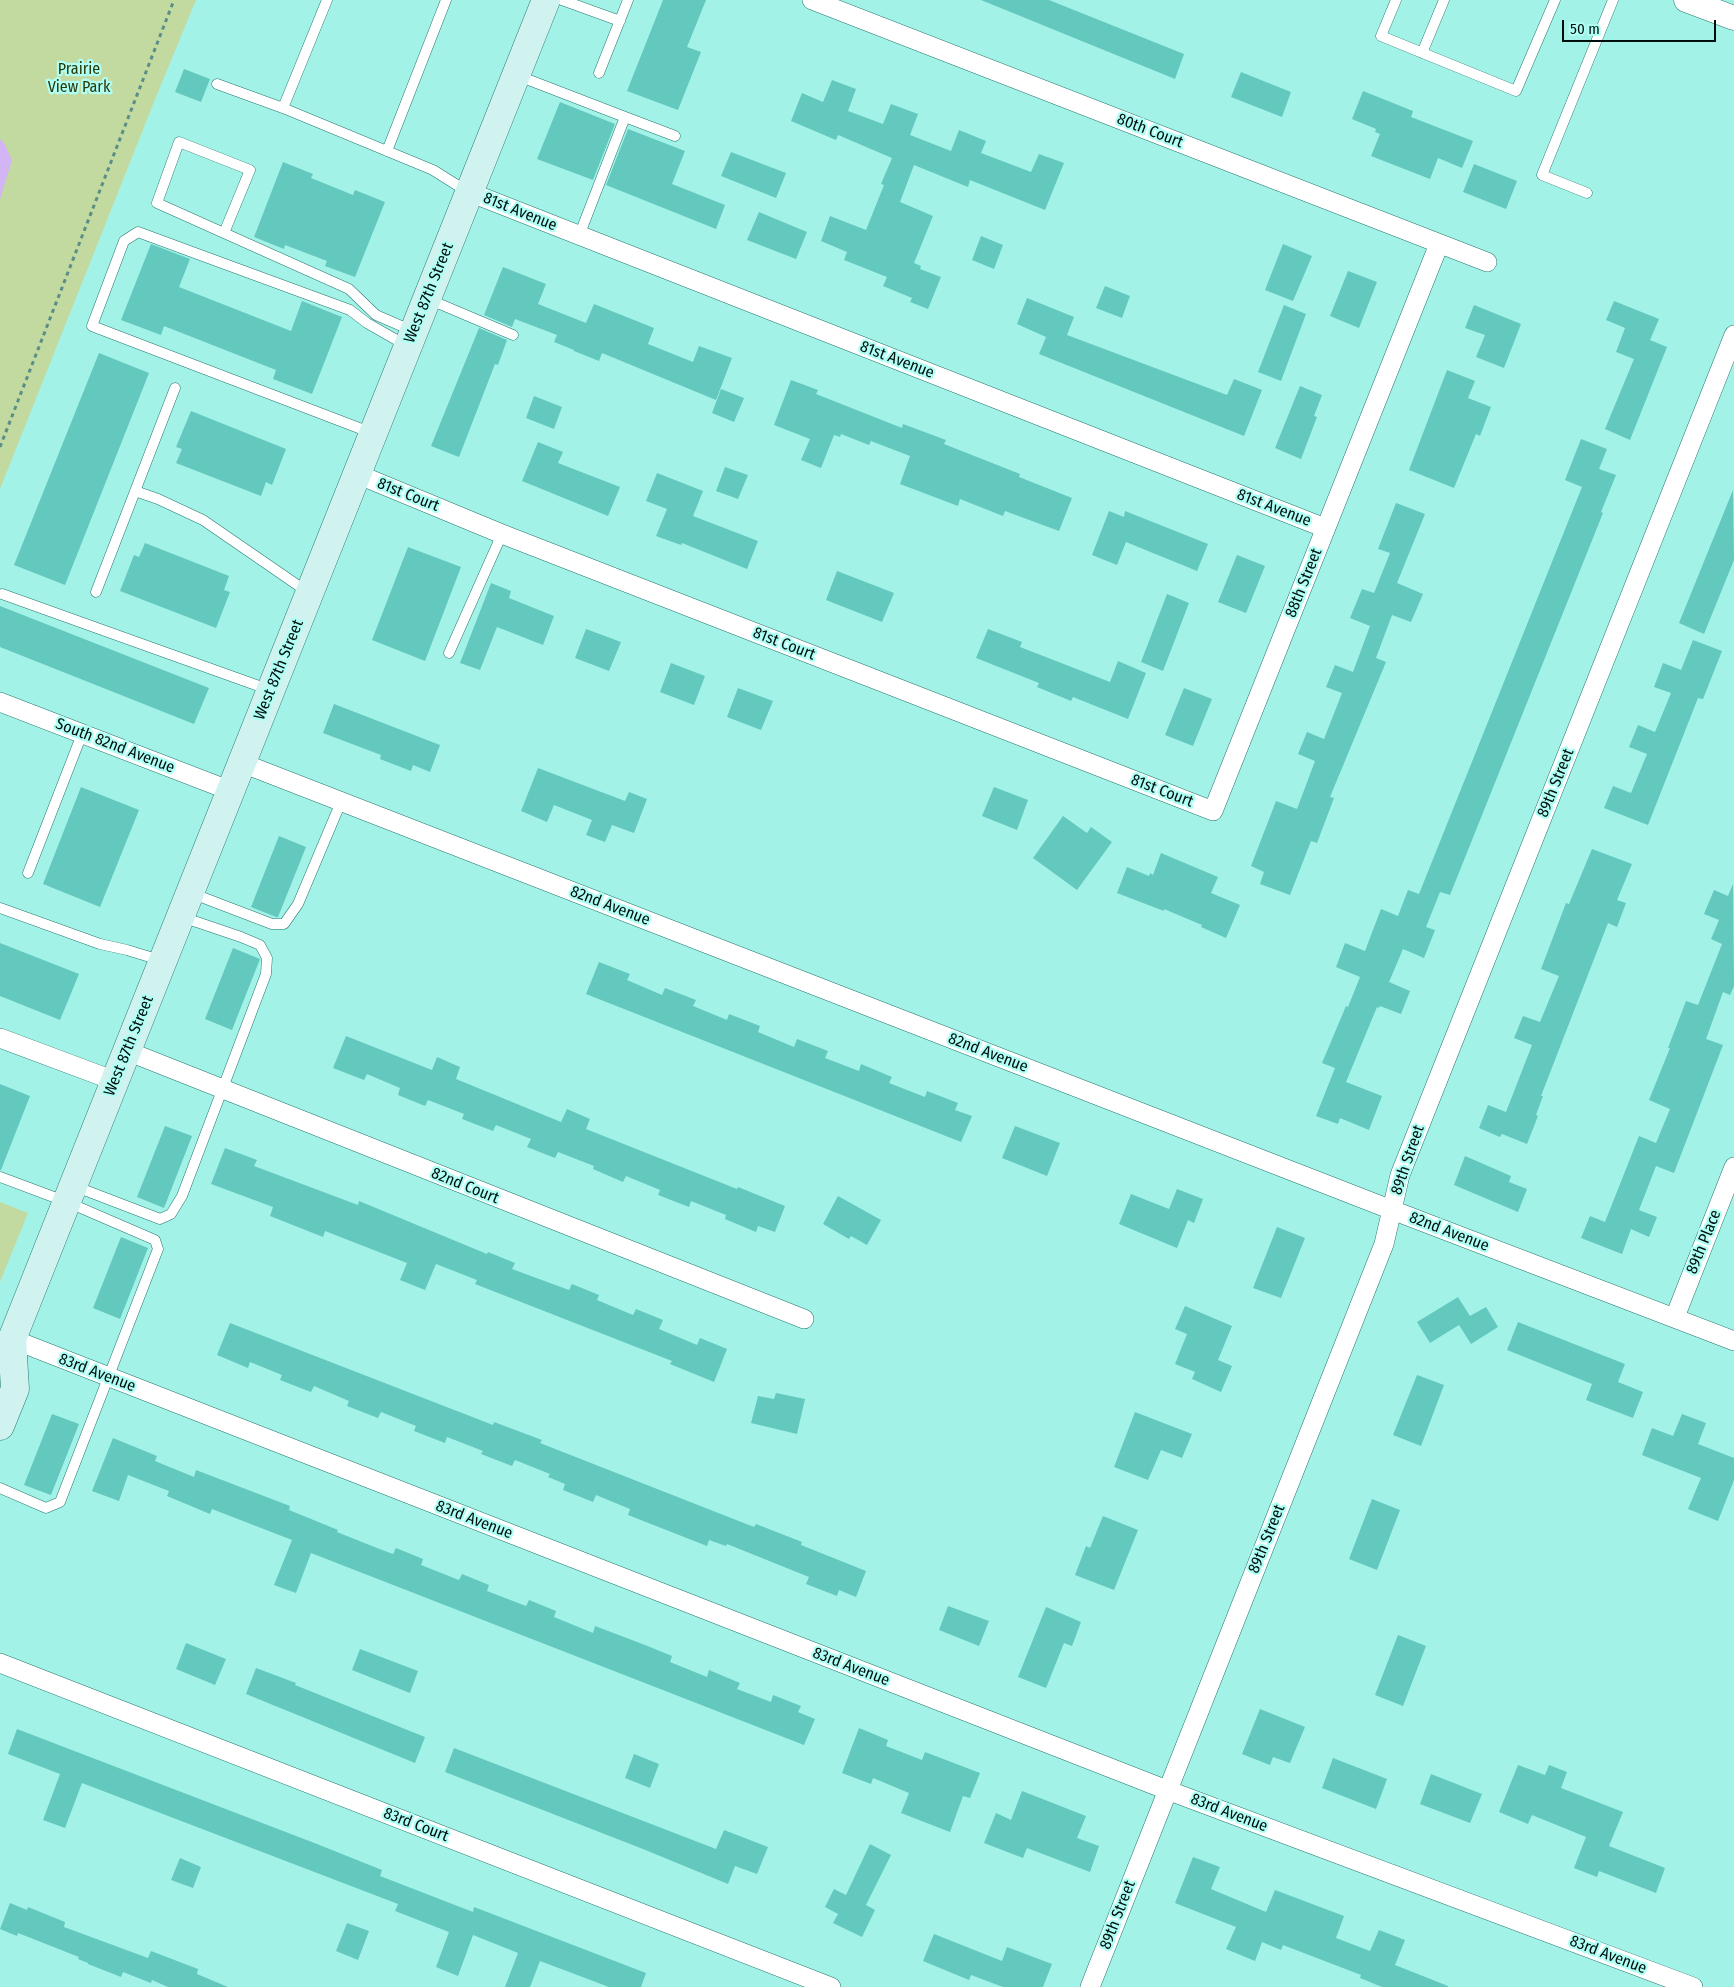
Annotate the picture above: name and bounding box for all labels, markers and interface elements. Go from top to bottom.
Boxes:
scale bar [1564,10,1718,42]
text: 50 m [1570,20,1600,38]
park label: Prairie View Park [48,60,110,98]
street label: 80th Court [1114,110,1186,152]
street label: 81st Avenue [480,189,560,235]
street label: West 87th Street [400,240,458,346]
street label: 81st Avenue [857,337,937,383]
street label: 81st Court [374,474,442,516]
street label: 81st Avenue [1234,485,1314,531]
street label: 88th Street [1281,546,1327,620]
street label: West 87th Street [250,617,308,723]
street label: 81st Court [750,623,818,665]
street label: South 82nd Avenue [53,714,177,778]
street label: 89th Street [1534,746,1578,820]
street label: 81st Court [1128,770,1196,812]
street label: 82nd Avenue [567,882,653,930]
street label: West 87th Street [100,993,158,1099]
street label: 82nd Avenue [945,1029,1031,1077]
street label: 89th Street [1387,1123,1429,1197]
street label: 82nd Court [428,1164,502,1208]
street label: 89th Place [1682,1207,1726,1277]
street label: 82nd Avenue [1406,1208,1492,1256]
street label: 83rd Avenue [56,1350,138,1396]
street label: 83rd Avenue [433,1497,515,1543]
street label: 89th Street [1245,1502,1289,1576]
street label: 83rd Avenue [810,1644,892,1690]
street label: 83rd Avenue [1188,1790,1270,1836]
street label: 83rd Court [381,1804,451,1846]
street label: 89th Street [1096,1878,1140,1952]
street label: 83rd Avenue [1567,1932,1649,1978]

